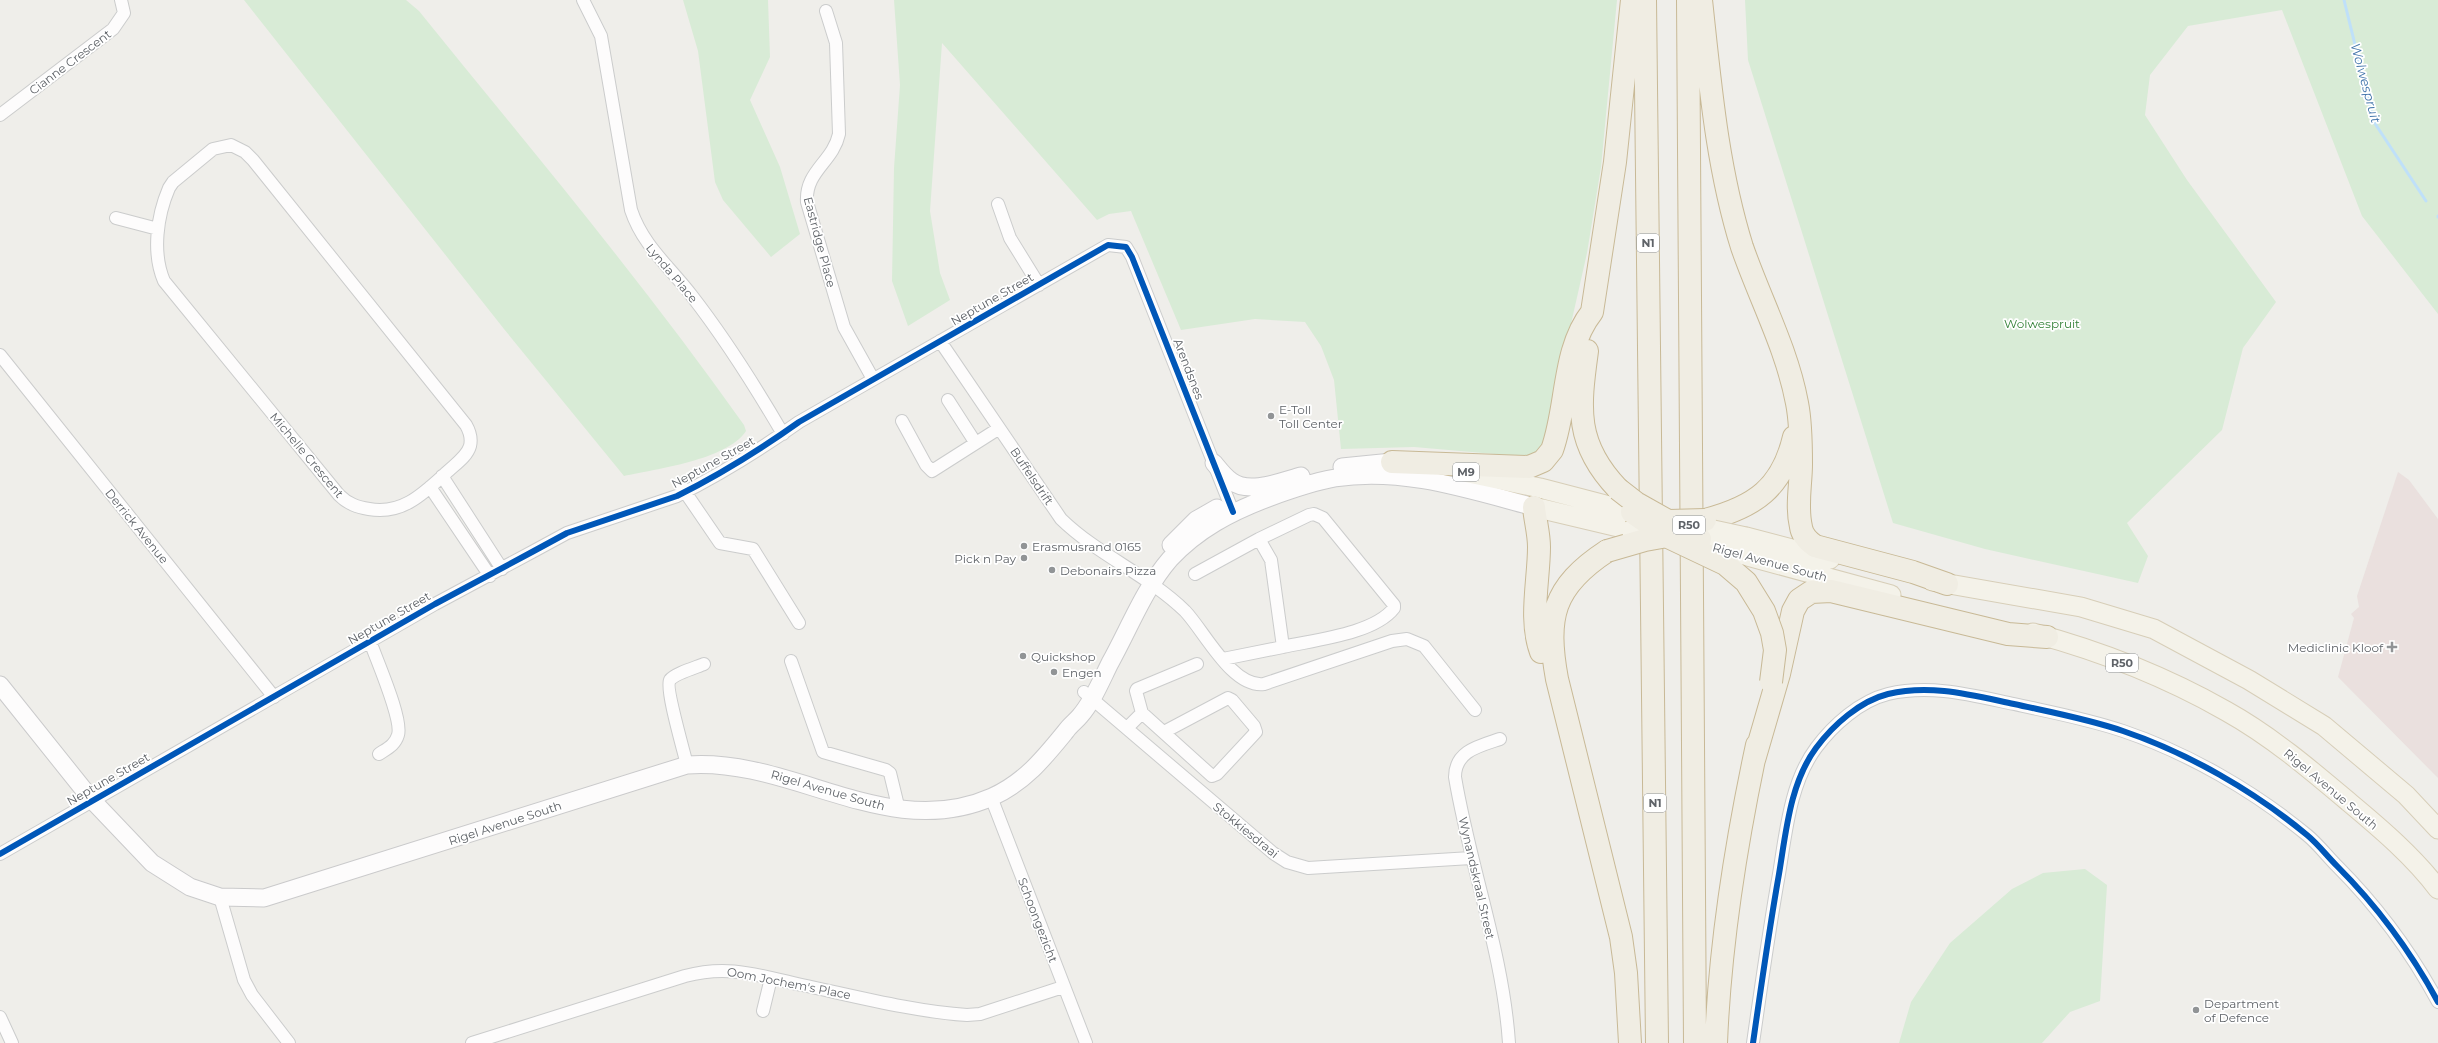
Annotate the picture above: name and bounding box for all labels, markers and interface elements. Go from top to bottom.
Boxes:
street label: Cianne Crescent [26,26,114,98]
water label: Wolwespruit [2348,41,2385,125]
street label: Eastridge Place [801,195,839,289]
road number: N1 [1637,234,1659,252]
street label: Lynda Place [643,240,701,306]
street label: Neptune Street [948,269,1036,329]
park label: Wolwespruit [2004,316,2080,331]
street label: Arendsnes [1171,337,1207,402]
place label: E-Toll Toll Center [1279,402,1343,431]
street label: Michelle Crescent [267,409,347,501]
marker: E-Toll Toll Center [1266,411,1276,421]
street label: Neptune Street [669,433,757,491]
street label: Buffelsdrift [1007,444,1057,508]
road number: M9 [1453,463,1479,481]
street label: Derrick Avenue [102,485,172,567]
road number: R50 [1673,516,1705,534]
place label: Erasmusrand 0165 [1032,539,1141,554]
street label: Rigel Avenue South [1711,539,1829,585]
marker: Erasmusrand 0165 [1019,541,1029,551]
place label: Pick n Pay [954,551,1016,566]
marker: Pick n Pay [1019,553,1029,563]
place label: Debonairs Pizza [1060,563,1156,578]
marker: Debonairs Pizza [1047,565,1057,575]
street label: Neptune Street [345,588,433,648]
place label: Mediclinic Kloof [2288,640,2384,655]
marker: Mediclinic Kloof [2386,641,2398,653]
place label: Quickshop [1031,649,1096,664]
marker: Quickshop [1018,651,1028,661]
road number: R50 [2106,654,2138,672]
place label: Engen [1062,665,1102,680]
marker: Engen [1049,667,1059,677]
street label: Rigel Avenue South [2281,745,2381,833]
street label: Neptune Street [64,749,152,809]
street label: Rigel Avenue South [769,767,887,813]
road number: N1 [1644,794,1666,812]
street label: Rigel Avenue South [447,798,563,848]
street label: Stokkiesdraai [1210,799,1282,861]
street label: Wynandskraal Street [1456,815,1498,941]
street label: Schoongezicht [1015,875,1061,965]
street label: Oom Jochem's Place [726,964,852,1002]
place label: Department of Defence [2204,996,2279,1025]
marker: Department of Defence [2191,1005,2201,1015]

